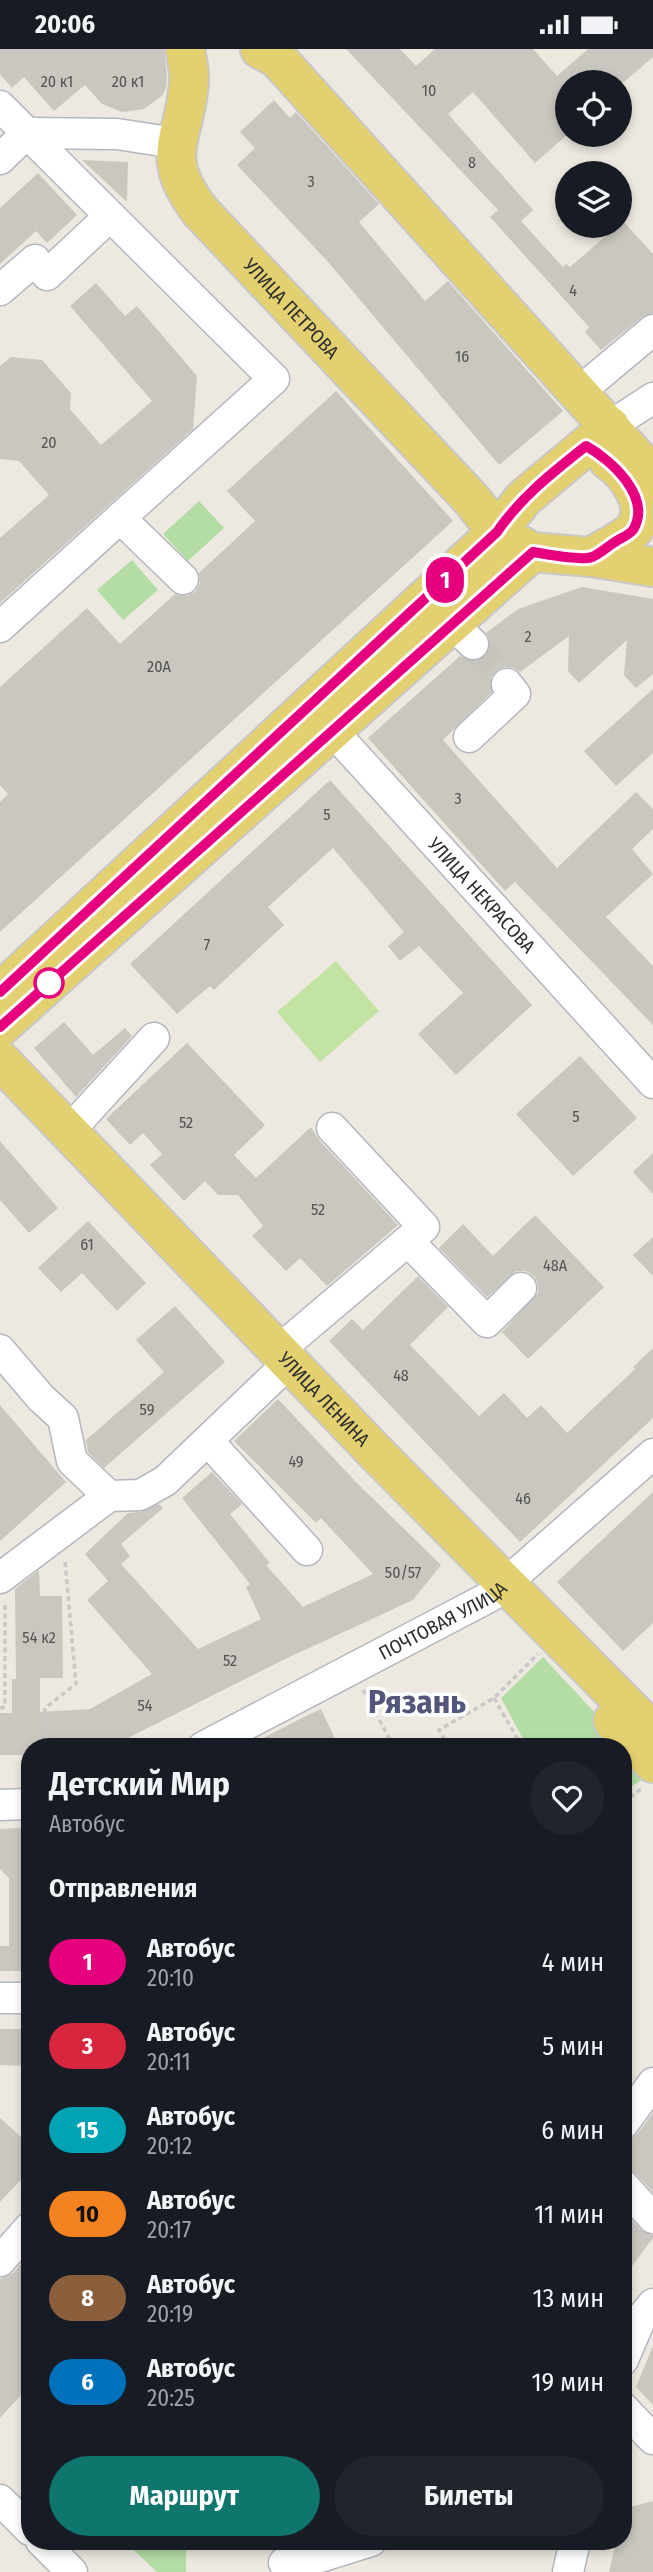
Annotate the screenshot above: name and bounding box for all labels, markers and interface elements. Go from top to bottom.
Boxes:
text: 20:06 [35,9,95,40]
map controls [555,70,632,238]
button: locate [555,70,632,147]
house number: 20 к1 [41,72,73,91]
house number: 20 к1 [112,72,144,91]
house number: 10 [422,81,436,100]
house number: 8 [468,153,476,172]
button: layers [555,161,632,238]
house number: 3 [307,172,315,191]
street label: УЛИЦА ПЕТРОВА [238,253,344,363]
house number: 4 [569,281,577,300]
house number: 16 [455,347,469,366]
house number: 20 [41,433,57,452]
line badge: 1 [422,557,468,603]
text: 1 [440,566,450,594]
house number: 2 [524,627,532,646]
house number: 20А [147,657,171,676]
house number: 3 [454,789,462,808]
house number: 5 [323,805,331,824]
street label: УЛИЦА НЕКРАСОВА [423,832,540,958]
house number: 7 [204,935,211,954]
unlabelled marker [34,968,64,998]
house number: 5 [572,1107,580,1126]
house number: 52 [179,1113,193,1132]
house number: 52 [311,1200,325,1219]
house number: 61 [80,1235,94,1254]
house number: 48А [543,1256,568,1275]
street label: УЛИЦА ЛЕНИНА [273,1346,375,1451]
house number: 48 [393,1366,409,1385]
house number: 59 [140,1400,155,1419]
house number: 49 [288,1452,304,1471]
house number: 46 [515,1489,531,1508]
house number: 50/57 [385,1563,422,1582]
street label: ПОЧТОВАЯ УЛИЦА [375,1576,511,1664]
house number: 54 к2 [22,1628,56,1647]
house number: 52 [223,1651,237,1670]
district label: Рязань [368,1682,466,1722]
house number: 54 [137,1696,153,1715]
button: heart [530,1761,604,1835]
text: Детский Мир [49,1764,230,1804]
text: Автобус [49,1810,125,1838]
text: Отправления [49,1873,198,1904]
text: Автобус [147,1933,235,1964]
text: 4 мин [542,1947,604,1978]
text: 1 [82,1948,93,1976]
text: 20:10 [147,1964,194,1992]
text: Автобус [147,2017,235,2048]
text: 5 мин [542,2031,604,2062]
text: 3 [82,2032,93,2060]
text: 20:11 [147,2048,191,2076]
text: Автобус [147,2101,235,2132]
text: 6 мин [541,2115,604,2146]
text: 15 [77,2116,98,2144]
text: 20:12 [147,2132,192,2160]
text: Автобус [147,2185,235,2216]
text: 11 мин [534,2199,604,2230]
text: 10 [76,2200,99,2228]
text: 20:17 [147,2216,191,2244]
text: Автобус [147,2269,235,2300]
text: 13 мин [532,2283,604,2314]
text: 8 [81,2284,94,2312]
text: 20:19 [147,2300,193,2328]
text: Автобус [147,2353,235,2384]
text: 19 мин [531,2367,604,2398]
text: 6 [81,2368,94,2396]
text: 20:25 [147,2384,195,2412]
button: Маршрут [49,2456,320,2536]
button: Билеты [334,2456,604,2536]

